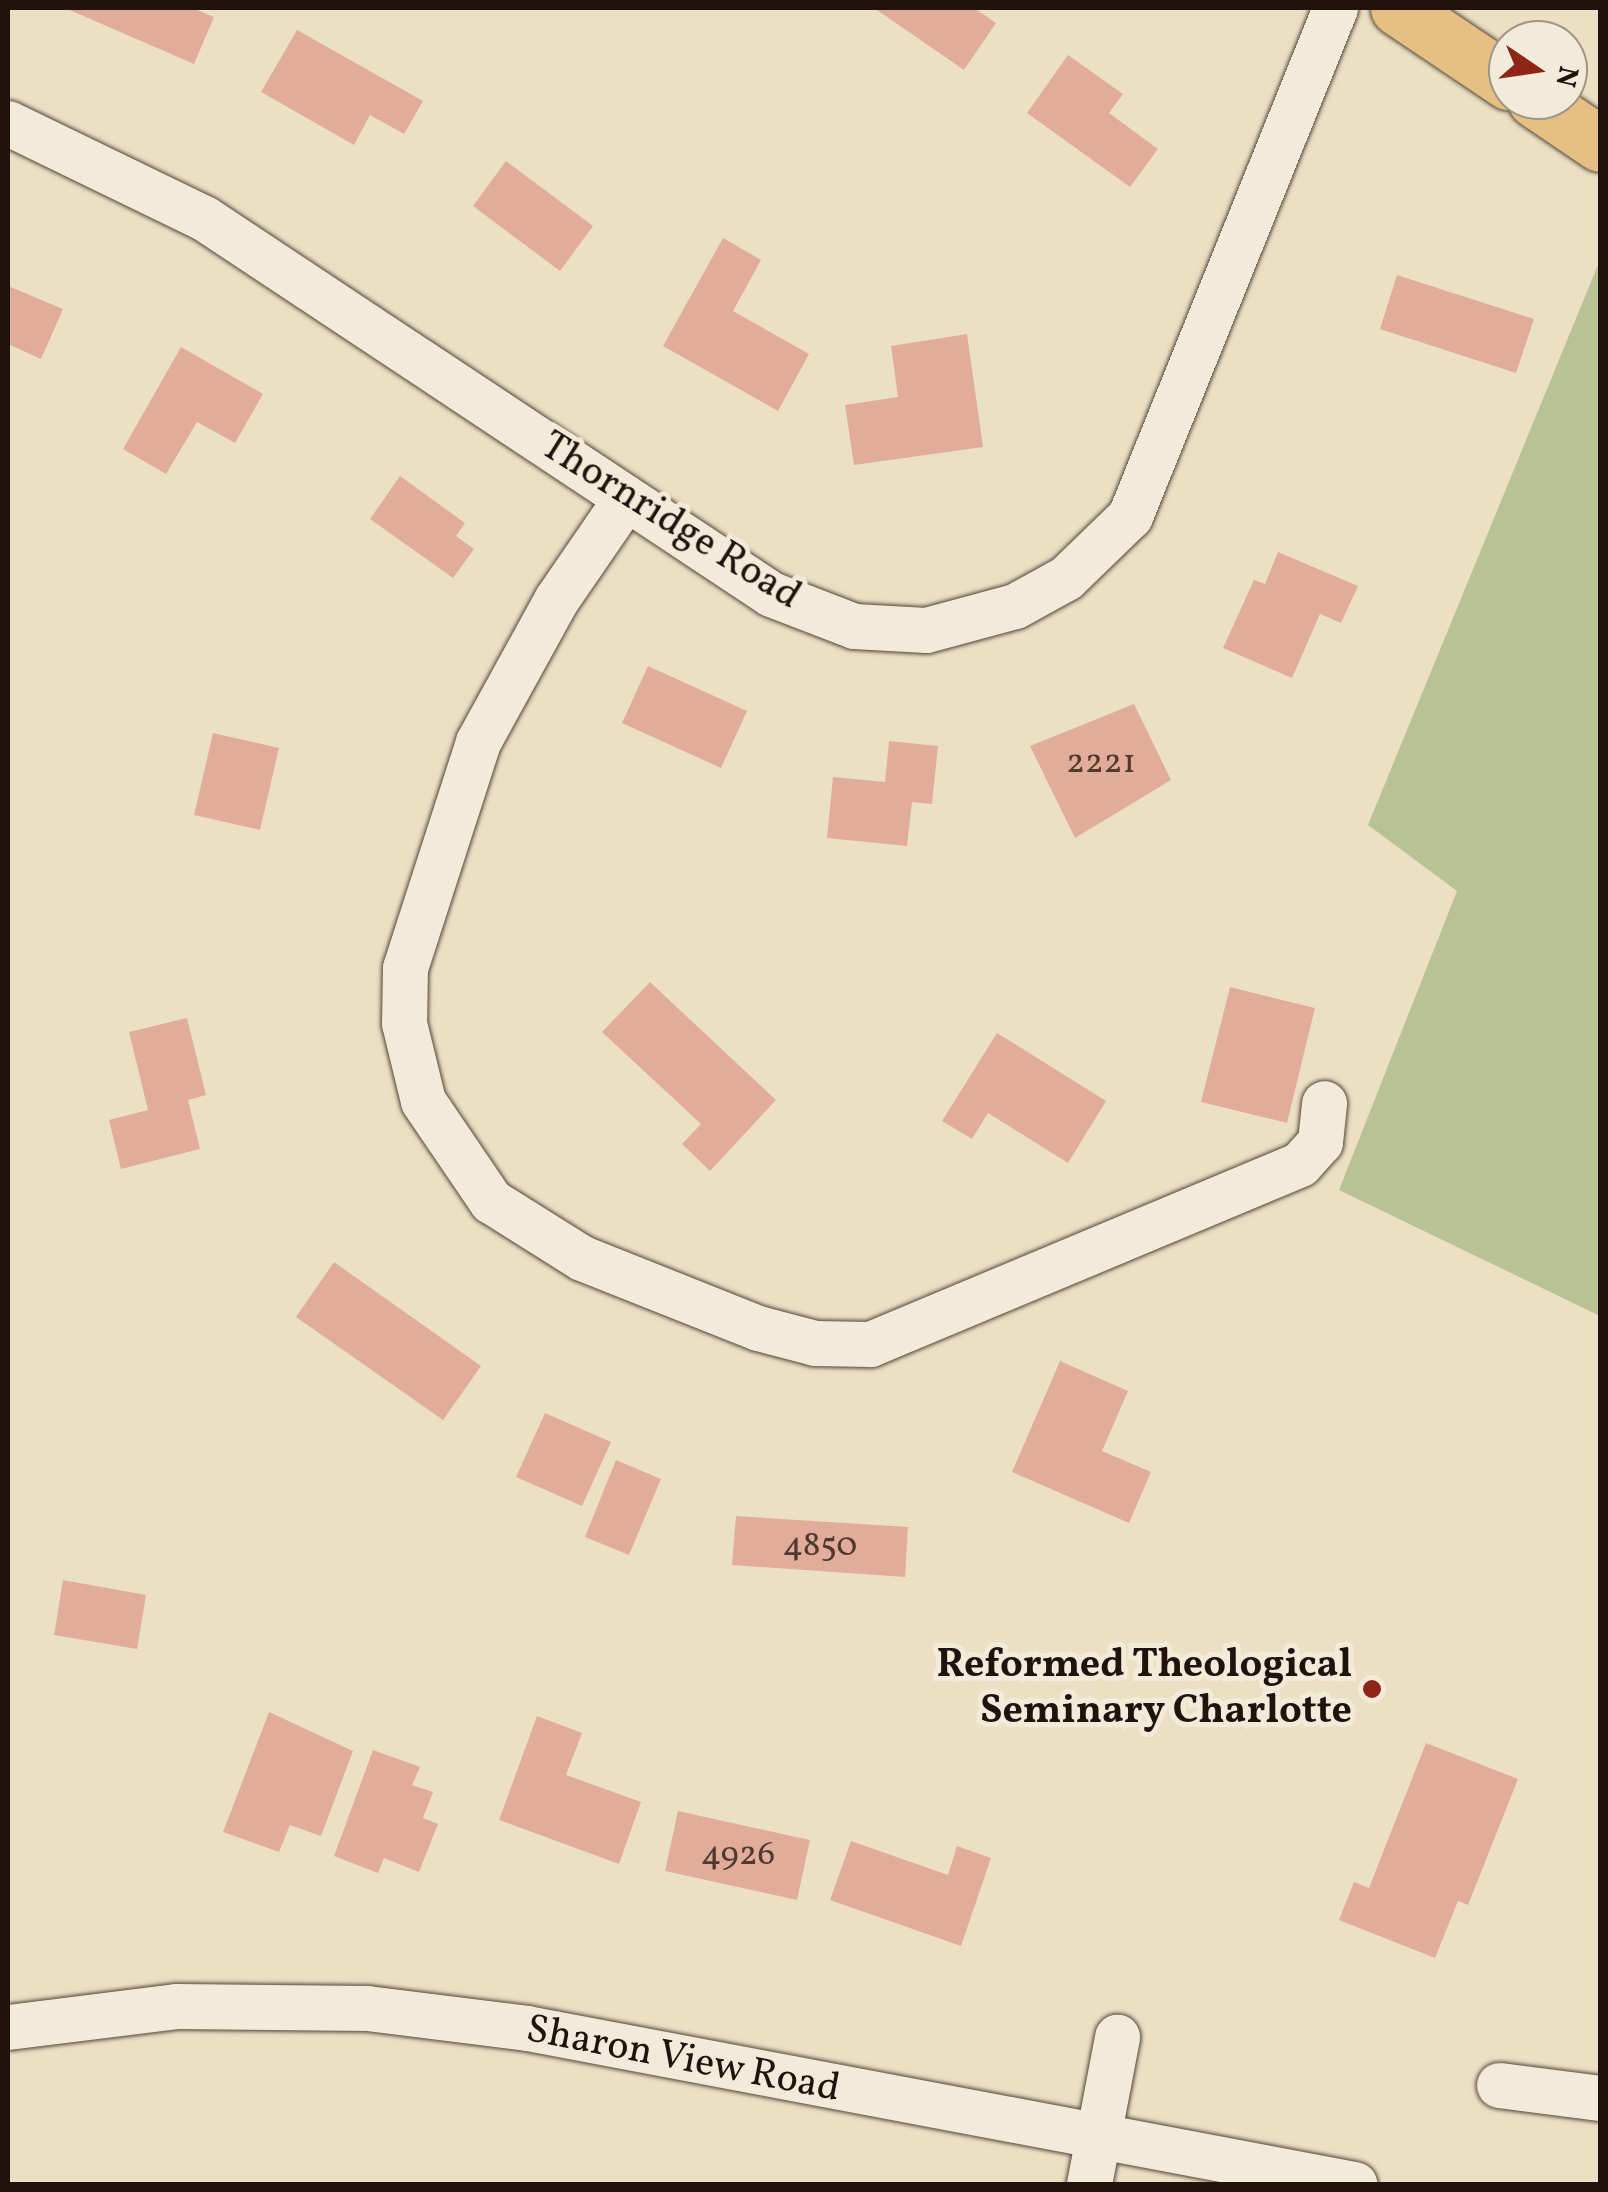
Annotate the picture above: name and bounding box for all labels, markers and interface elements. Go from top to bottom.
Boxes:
north arrow [1488,20,1588,120]
text: N [1544,62,1587,91]
street label: Thornridge Road [531,423,809,621]
house number: 2221 [1066,742,1136,784]
house number: 4850 [783,1525,857,1567]
place label: Reformed Theological Seminary Charlotte [936,1642,1352,1736]
marker: Reformed Theological Seminary Charlotte [1361,1678,1383,1700]
house number: 4926 [701,1834,775,1876]
street label: Sharon View Road [521,2006,845,2114]

